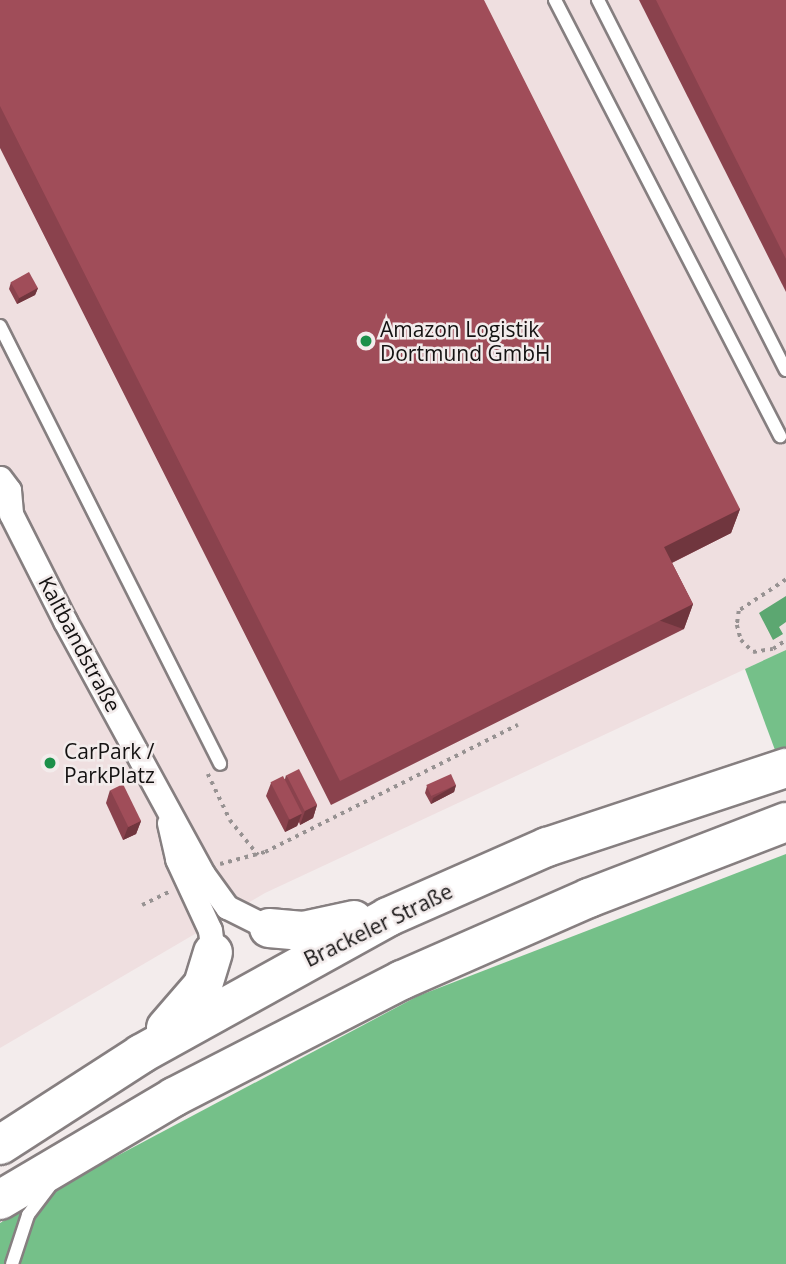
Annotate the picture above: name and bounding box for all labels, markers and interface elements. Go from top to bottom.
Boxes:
place label: Amazon Logistik Dortmund GmbH [380,316,550,366]
marker: Amazon Logistik Dortmund GmbH [358,333,374,349]
street label: Kaltbandstraße [34,572,126,716]
place label: CarPark / ParkPlatz [64,738,155,788]
marker: CarPark / ParkPlatz [42,755,58,771]
street label: Brackeler Straße [300,878,456,972]

